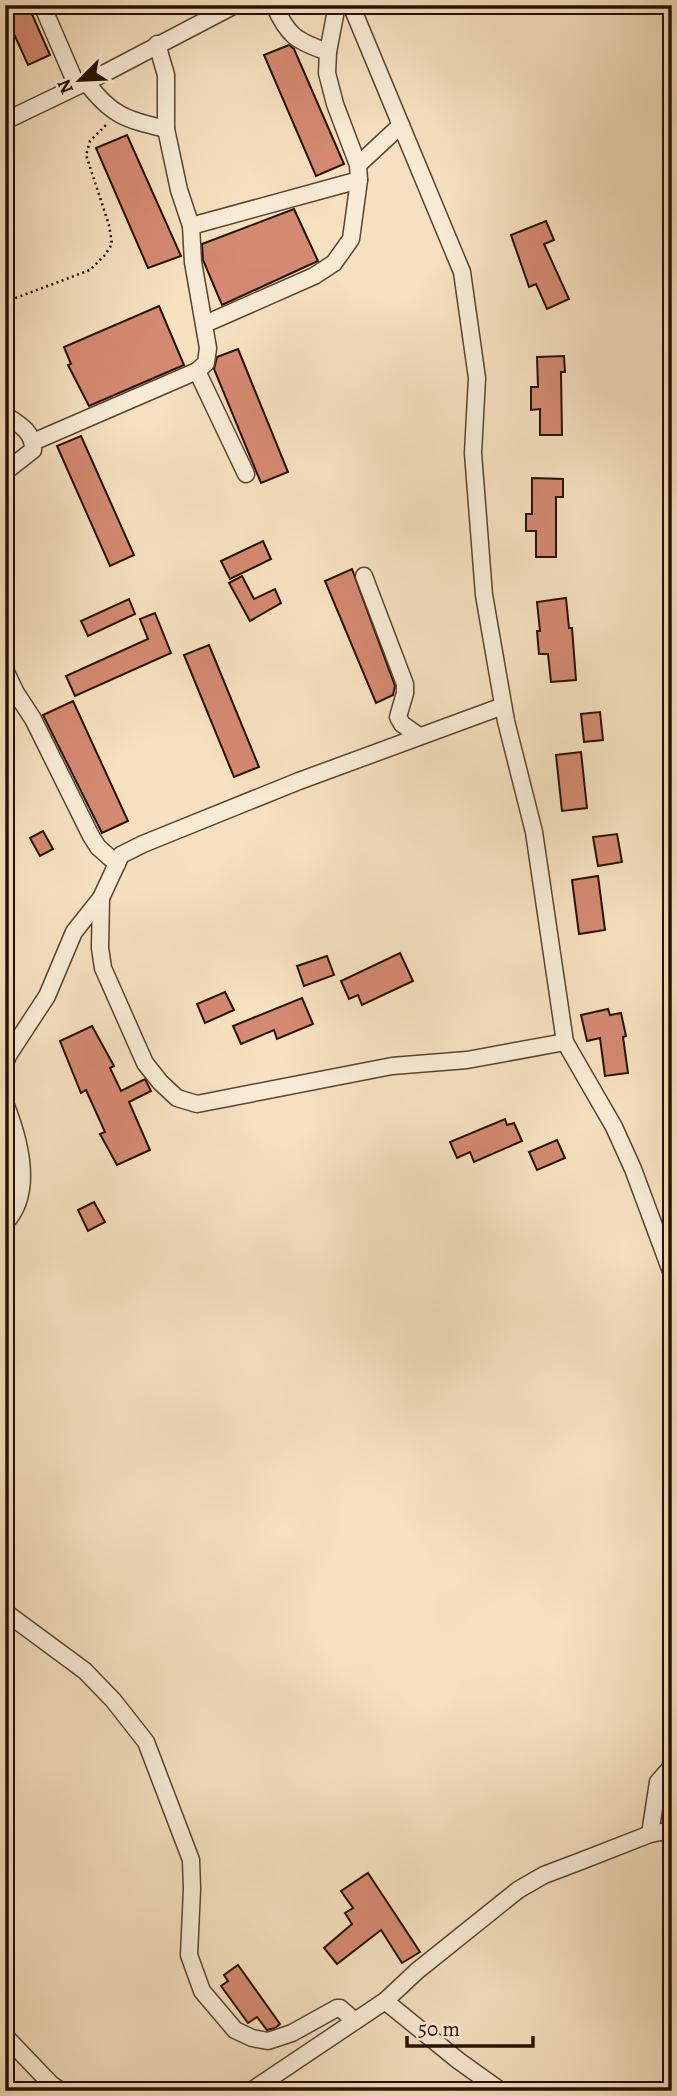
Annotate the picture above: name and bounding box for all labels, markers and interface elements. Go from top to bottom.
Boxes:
north arrow [46,46,116,116]
text: N [51,75,80,98]
scale bar [407,2005,534,2049]
text: 50 m [418,2015,460,2043]

